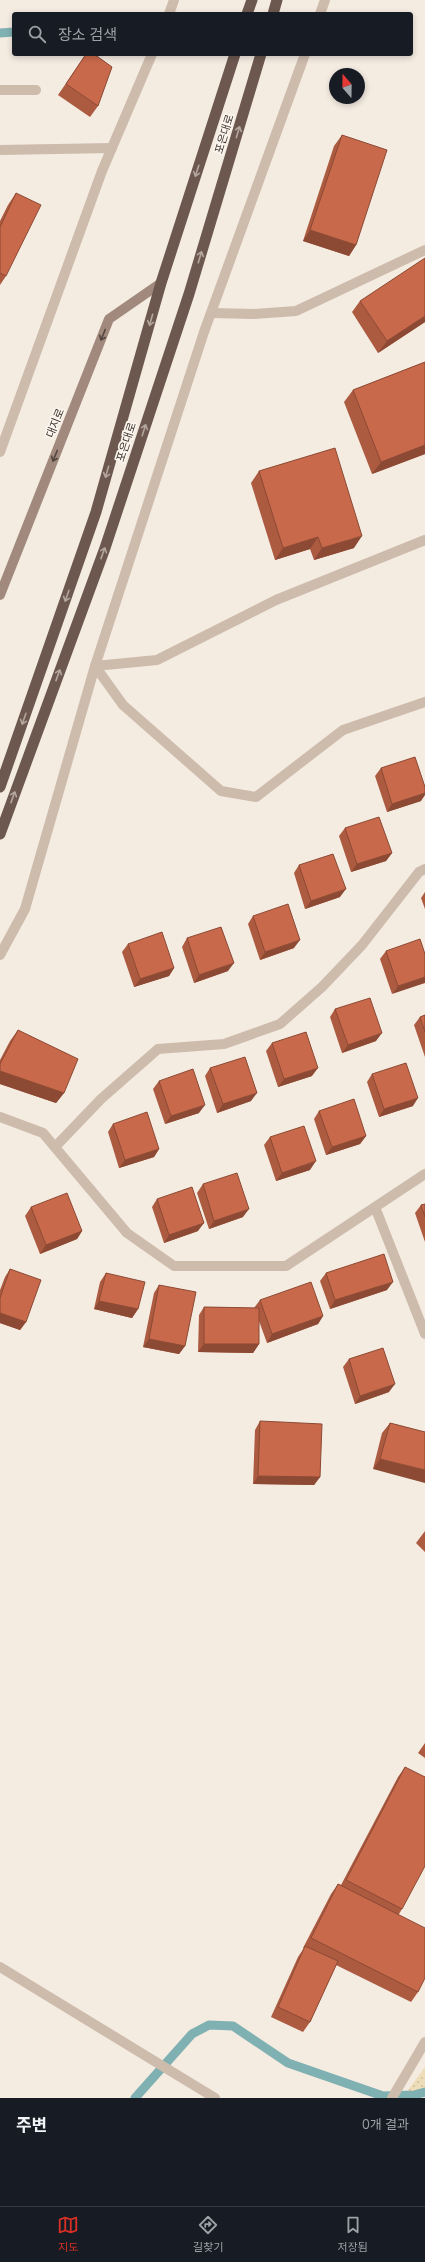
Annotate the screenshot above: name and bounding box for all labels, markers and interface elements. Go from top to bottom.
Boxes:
search box [12,12,413,56]
icon: search [26,23,48,45]
text: 장소 검색 [58,25,117,45]
north arrow [329,68,365,104]
street label: 포은대로 [211,113,238,156]
one-way arrow [235,126,242,139]
one-way arrow [193,164,200,177]
one-way arrow [197,250,204,263]
one-way arrow [147,314,154,327]
one-way arrow [98,329,106,341]
street label: 대지로 [43,406,68,440]
street label: 포은대로 [113,421,140,464]
one-way arrow [141,423,148,436]
one-way arrow [50,449,58,461]
one-way arrow [103,466,110,479]
one-way arrow [100,547,107,560]
one-way arrow [62,589,70,601]
one-way arrow [55,670,63,682]
one-way arrow [20,712,27,725]
one-way arrow [10,792,18,804]
text: 주변 [16,2114,47,2137]
text: 0개 결과 [362,2116,409,2134]
tab: 지도 [57,2214,79,2255]
tab: 길찾기 [193,2214,223,2255]
tab: 저장됨 [338,2214,368,2255]

